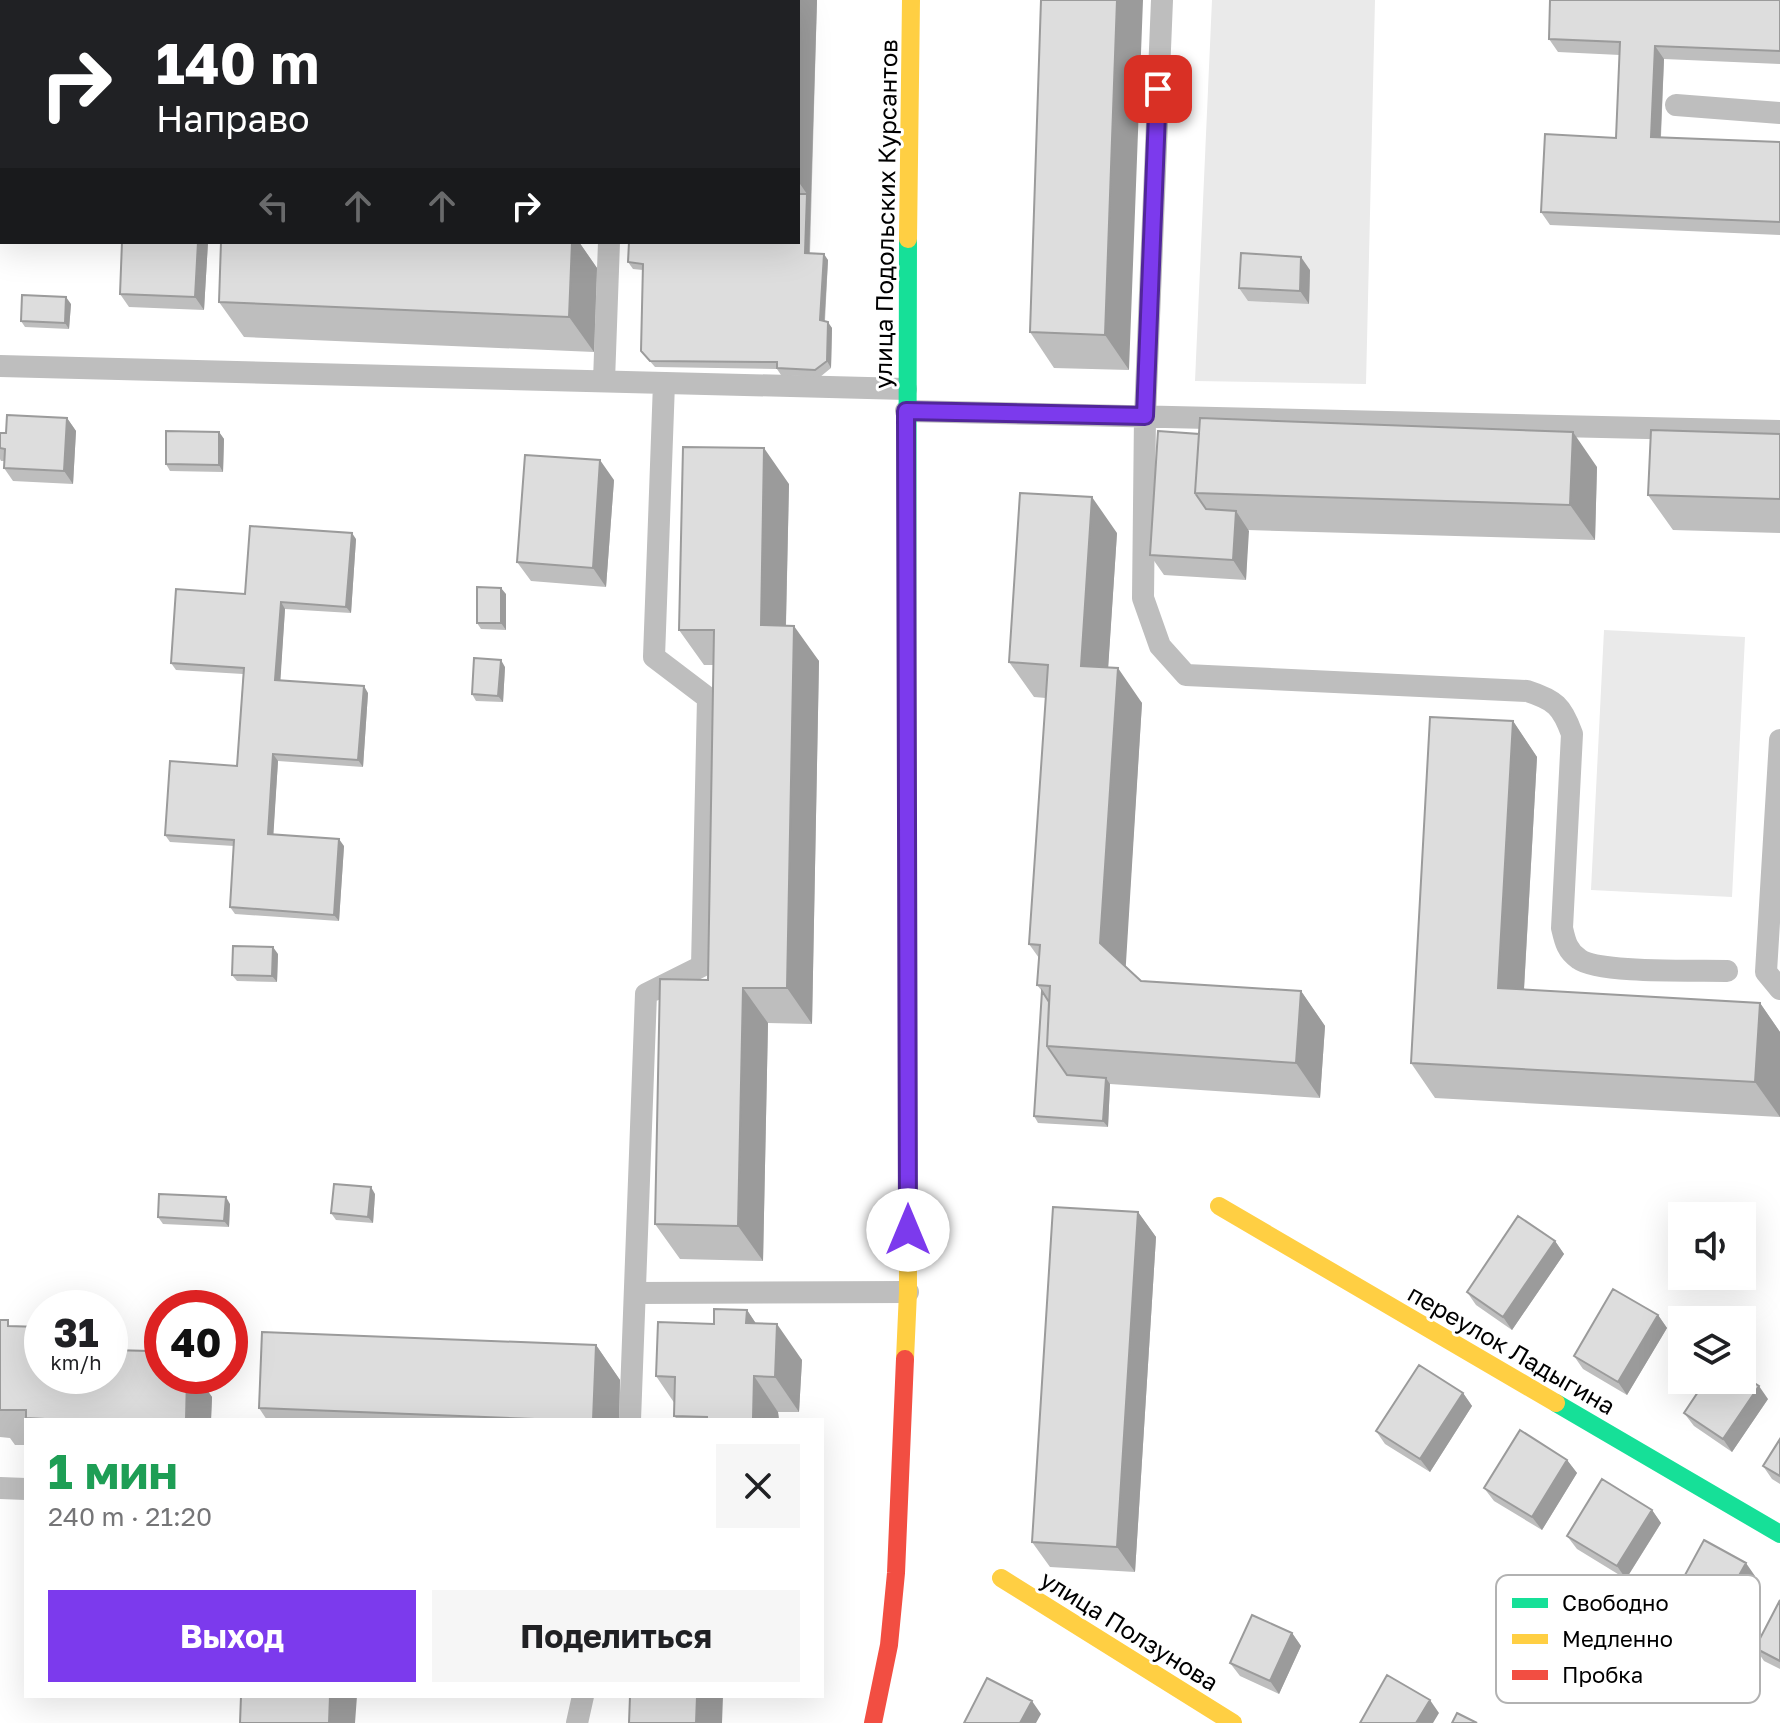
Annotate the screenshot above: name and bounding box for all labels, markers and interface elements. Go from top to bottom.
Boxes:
text: 140 m [156,29,319,96]
icon: right [24,32,128,136]
street label: улица Подольских Курсантов [867,39,903,389]
pin [1124,55,1192,123]
icon: arrive [1136,67,1180,111]
text: Направо [156,97,310,140]
icon: left [252,184,296,228]
icon: ahead [336,184,380,228]
icon: ahead [420,184,464,228]
icon: right [504,184,548,228]
position arrow [866,1188,950,1272]
map controls [1668,1202,1756,1394]
button: sound [1668,1202,1756,1290]
street label: переулок Ладыгина [1403,1278,1621,1420]
speed limit sign: 40 [144,1290,248,1394]
button: layers [1668,1306,1756,1394]
text: 31 [54,1308,99,1356]
text: km/h [51,1350,101,1374]
text: 1 мин [48,1442,178,1500]
button: close [716,1444,800,1528]
text: 240 m · 21:20 [48,1501,212,1532]
street label: улица Ползунова [1036,1564,1224,1696]
legend [1496,1575,1760,1703]
text: Свободно [1562,1589,1669,1616]
button: Выход [48,1590,416,1682]
button: Поделиться [432,1590,800,1682]
text: Медленно [1562,1625,1673,1652]
text: Пробка [1562,1661,1643,1688]

